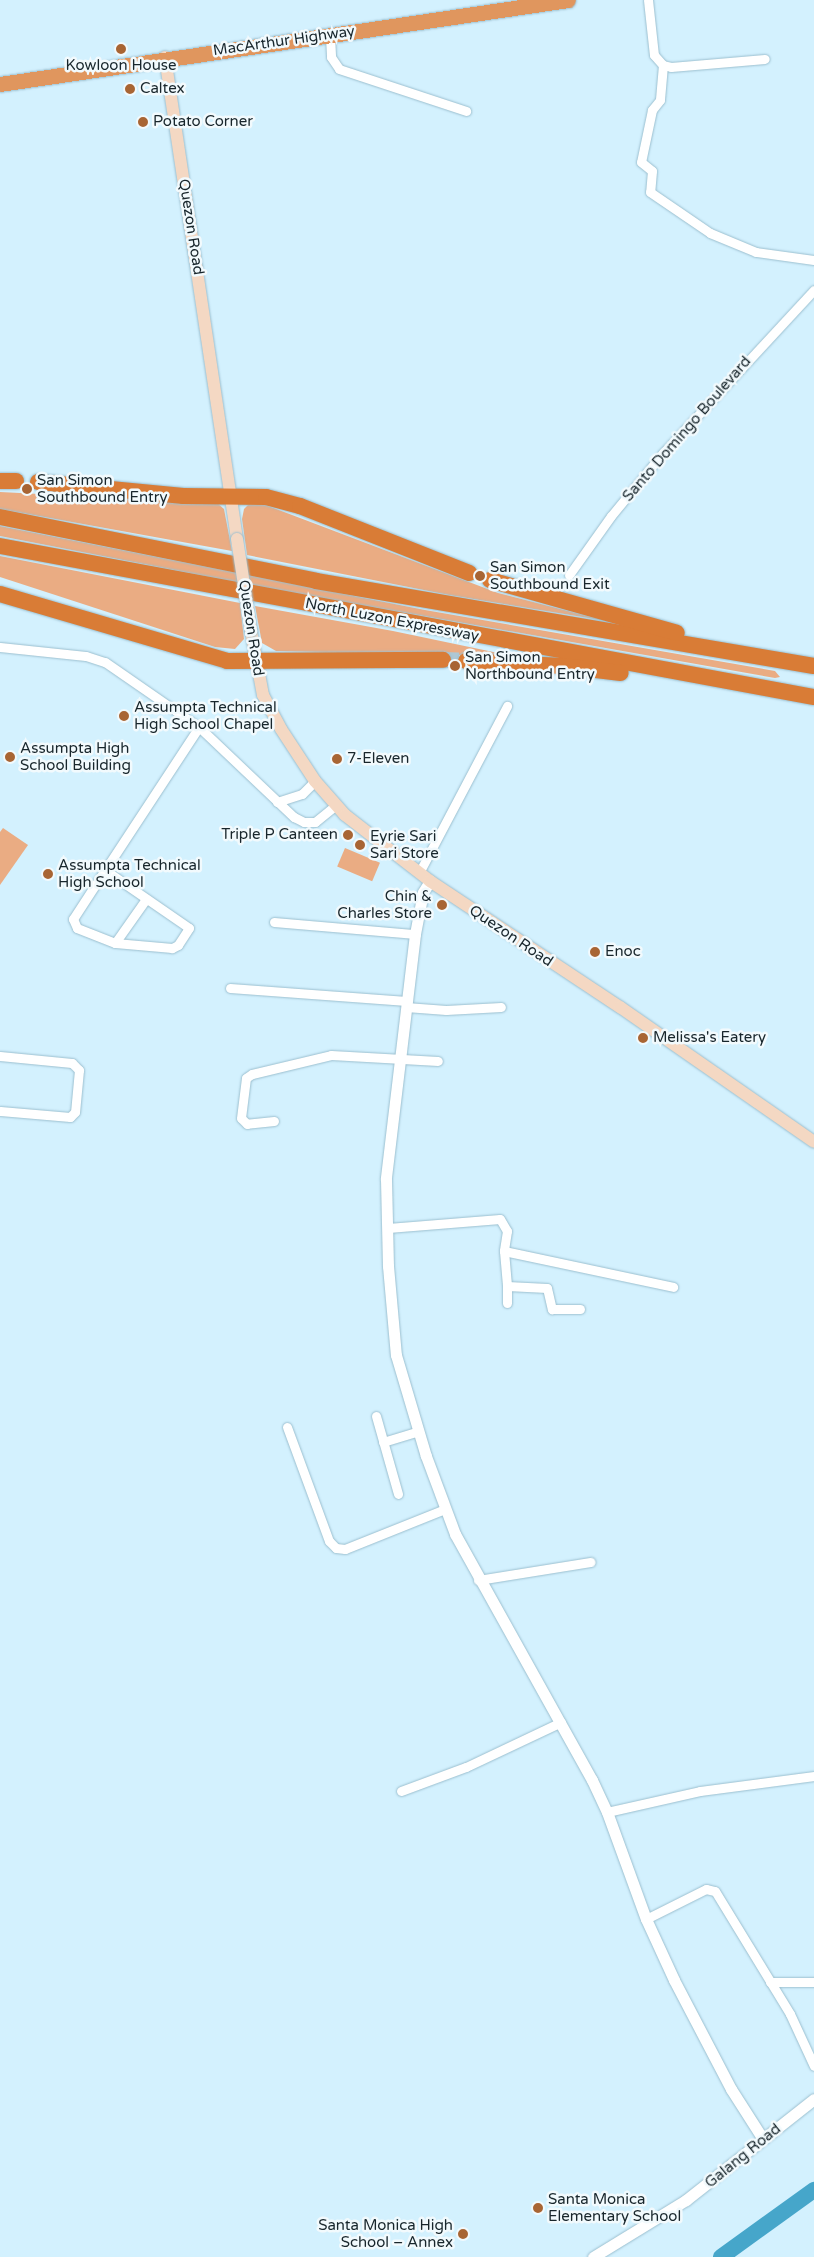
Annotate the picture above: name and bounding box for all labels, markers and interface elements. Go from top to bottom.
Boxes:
street label: MacArthur Highway [212,22,356,60]
marker: Kowloon House [115,43,127,55]
place label: Kowloon House [65,57,177,75]
place label: Caltex [140,80,185,98]
marker: Caltex [124,83,136,95]
place label: Potato Corner [153,113,253,131]
marker: Potato Corner [137,116,149,128]
street label: Quezon Road [175,178,207,276]
street label: Santo Domingo Boulevard [619,353,755,505]
place label: San Simon Southbound Entry [37,471,168,506]
marker: San Simon Southbound Entry [21,483,33,495]
place label: San Simon Southbound Exit [490,558,610,593]
marker: San Simon Southbound Exit [474,570,486,582]
street label: Quezon Road [235,579,267,677]
street label: North Luzon Expressway [304,594,480,646]
place label: San Simon Northbound Entry [465,648,595,683]
marker: San Simon Northbound Entry [449,660,461,672]
place label: Assumpta Technical High School Chapel [134,698,277,733]
marker: Assumpta Technical High School Chapel [118,710,130,722]
place label: Assumpta High School Building [20,739,131,774]
place label: 7-Eleven [347,750,409,768]
marker: Assumpta High School Building [4,751,16,763]
marker: 7-Eleven [331,753,343,765]
place label: Triple P Canteen [221,826,338,844]
place label: Eyrie Sari Sari Store [370,827,439,862]
marker: Triple P Canteen [342,829,354,841]
marker: Eyrie Sari Sari Store [354,839,366,851]
place label: Assumpta Technical High School [58,856,201,891]
marker: Assumpta Technical High School [42,868,54,880]
place label: Chin & Charles Store [337,887,432,922]
marker: Chin & Charles Store [436,899,448,911]
street label: Quezon Road [466,901,556,971]
place label: Enoc [605,943,641,961]
marker: Enoc [589,946,601,958]
place label: Melissa's Eatery [653,1029,766,1047]
marker: Melissa's Eatery [637,1032,649,1044]
street label: Galang Road [702,2120,784,2192]
place label: Santa Monica Elementary School [548,2190,681,2225]
marker: Santa Monica Elementary School [532,2202,544,2214]
place label: Santa Monica High School – Annex [318,2216,453,2251]
marker: Santa Monica High School – Annex [457,2228,469,2240]

